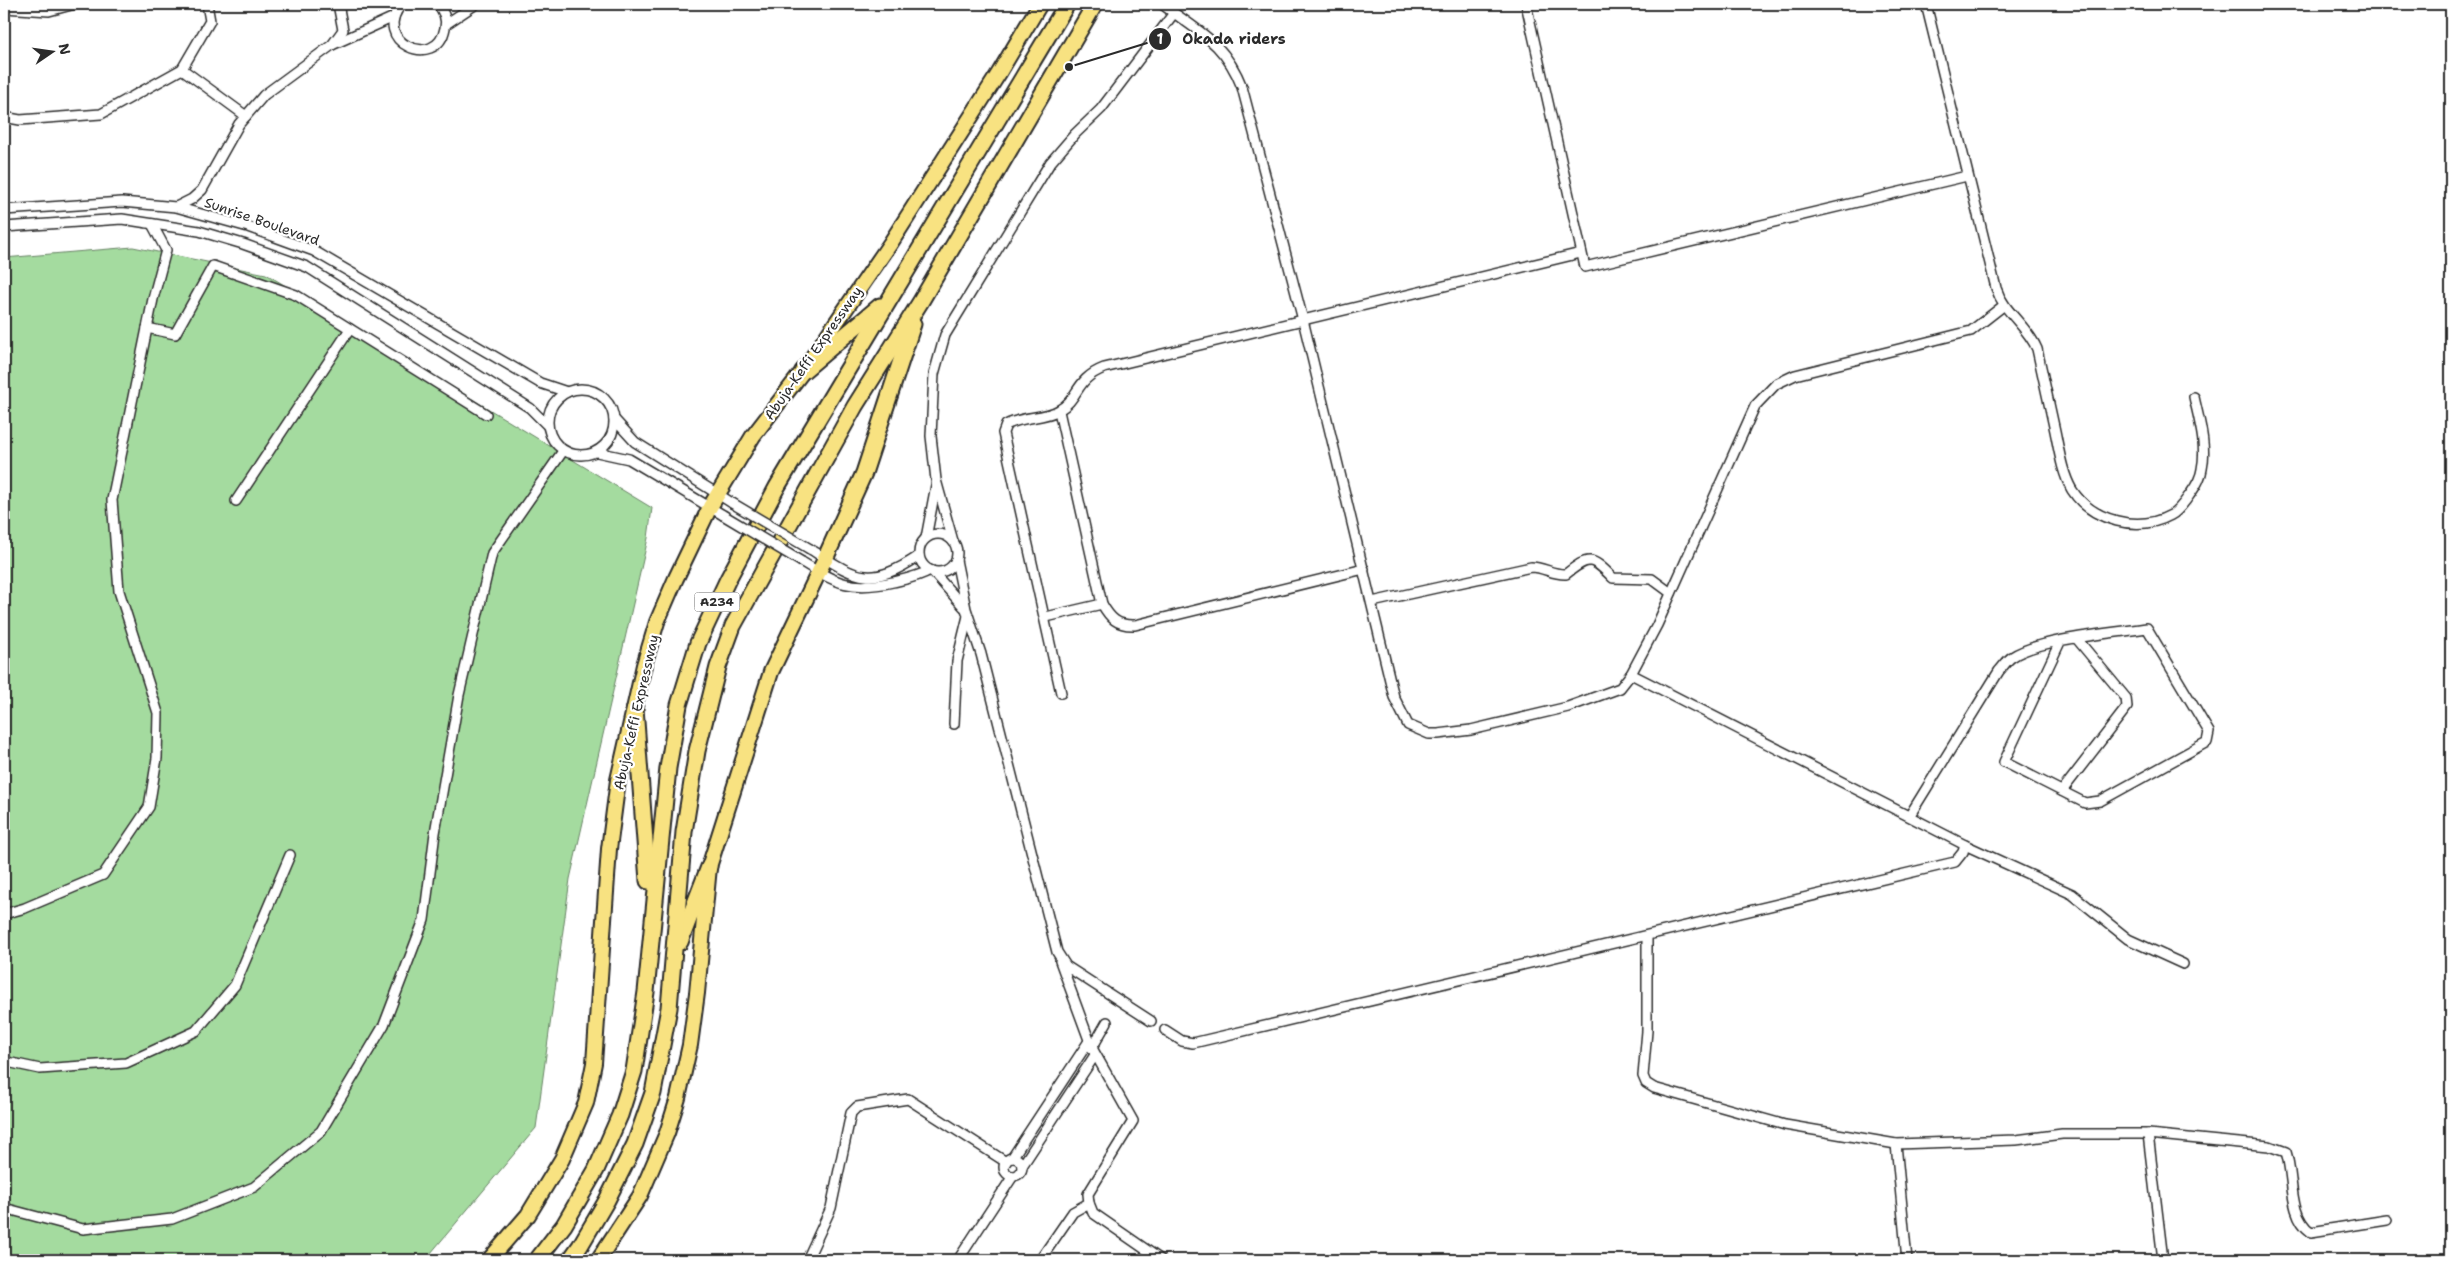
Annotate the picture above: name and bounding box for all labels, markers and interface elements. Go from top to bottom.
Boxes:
callout: Okada riders [1148,24,1296,54]
north arrow [28,28,78,78]
text: 1 [1157,29,1164,49]
text: Okada riders [1182,29,1286,49]
text: N [55,42,75,57]
street label: Sunrise Boulevard [202,193,322,249]
street label: Abuja-Keffi Expressway [760,283,866,423]
road number: A234 [694,592,740,612]
street label: Abuja-Keffi Expressway [609,632,663,792]

